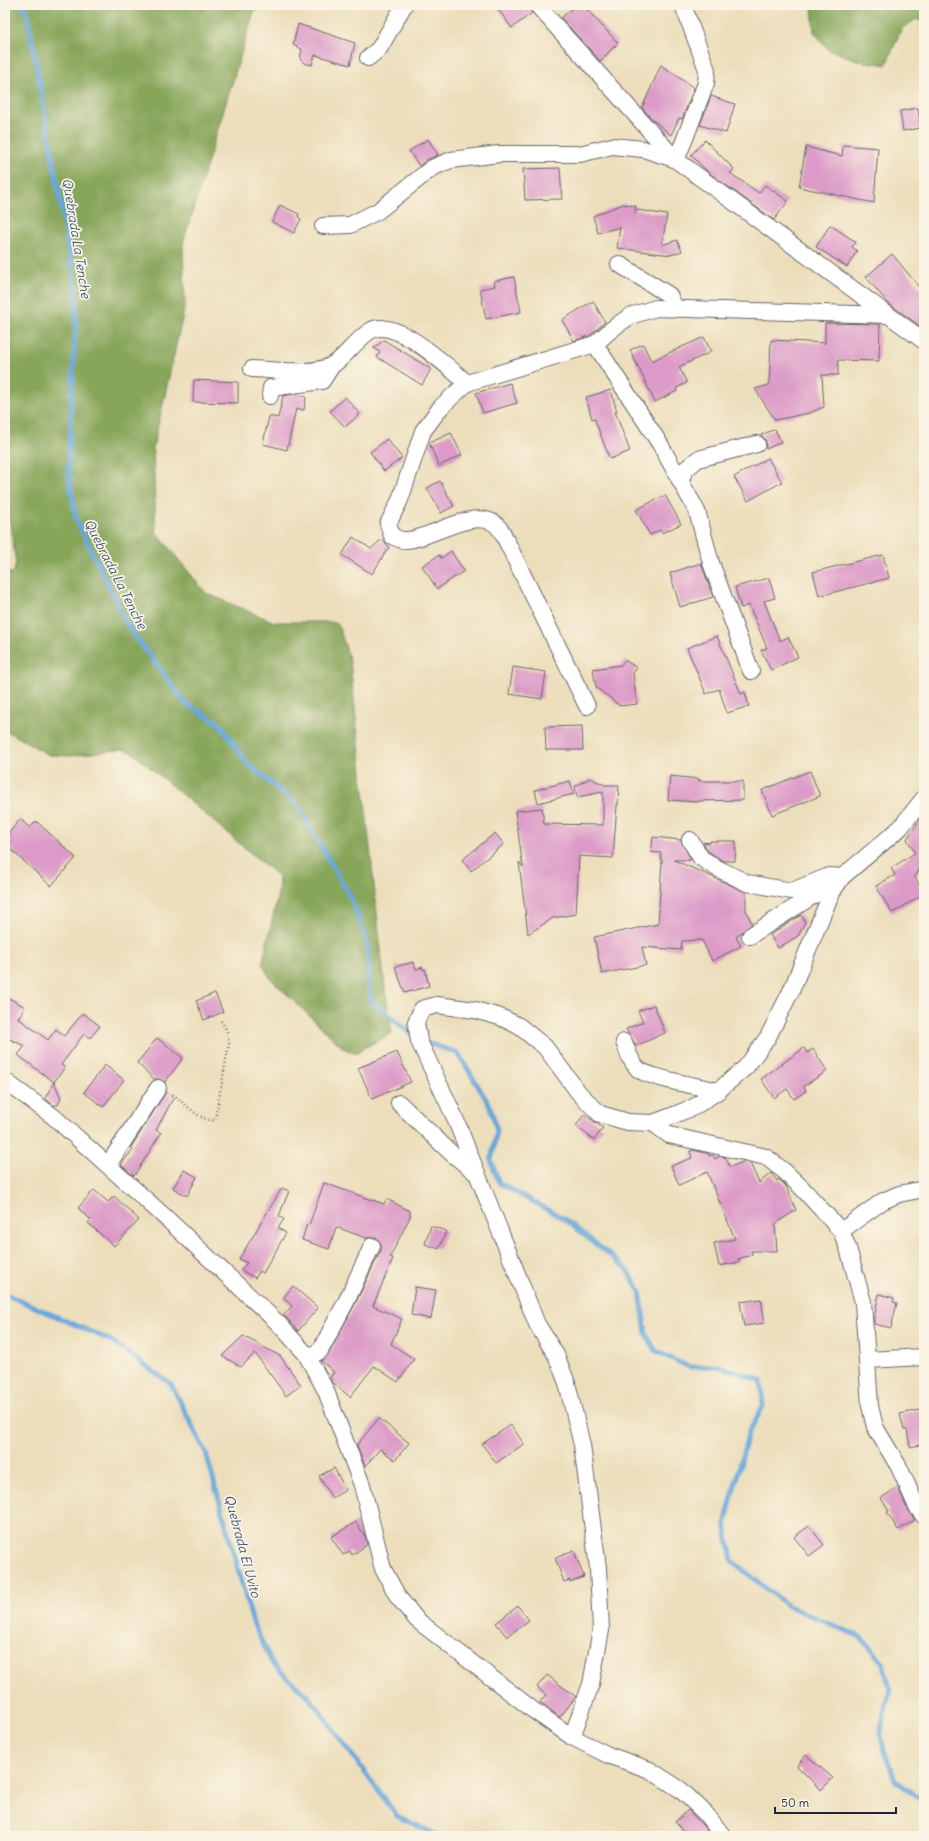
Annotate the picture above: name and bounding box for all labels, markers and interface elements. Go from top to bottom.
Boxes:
water label: Quebrada La Tenche [59,177,95,300]
water label: Quebrada La Tenche [80,516,151,633]
water label: Quebrada El Uvito [221,1493,265,1600]
scale bar [775,1789,896,1815]
text: 50 m [781,1795,810,1810]

